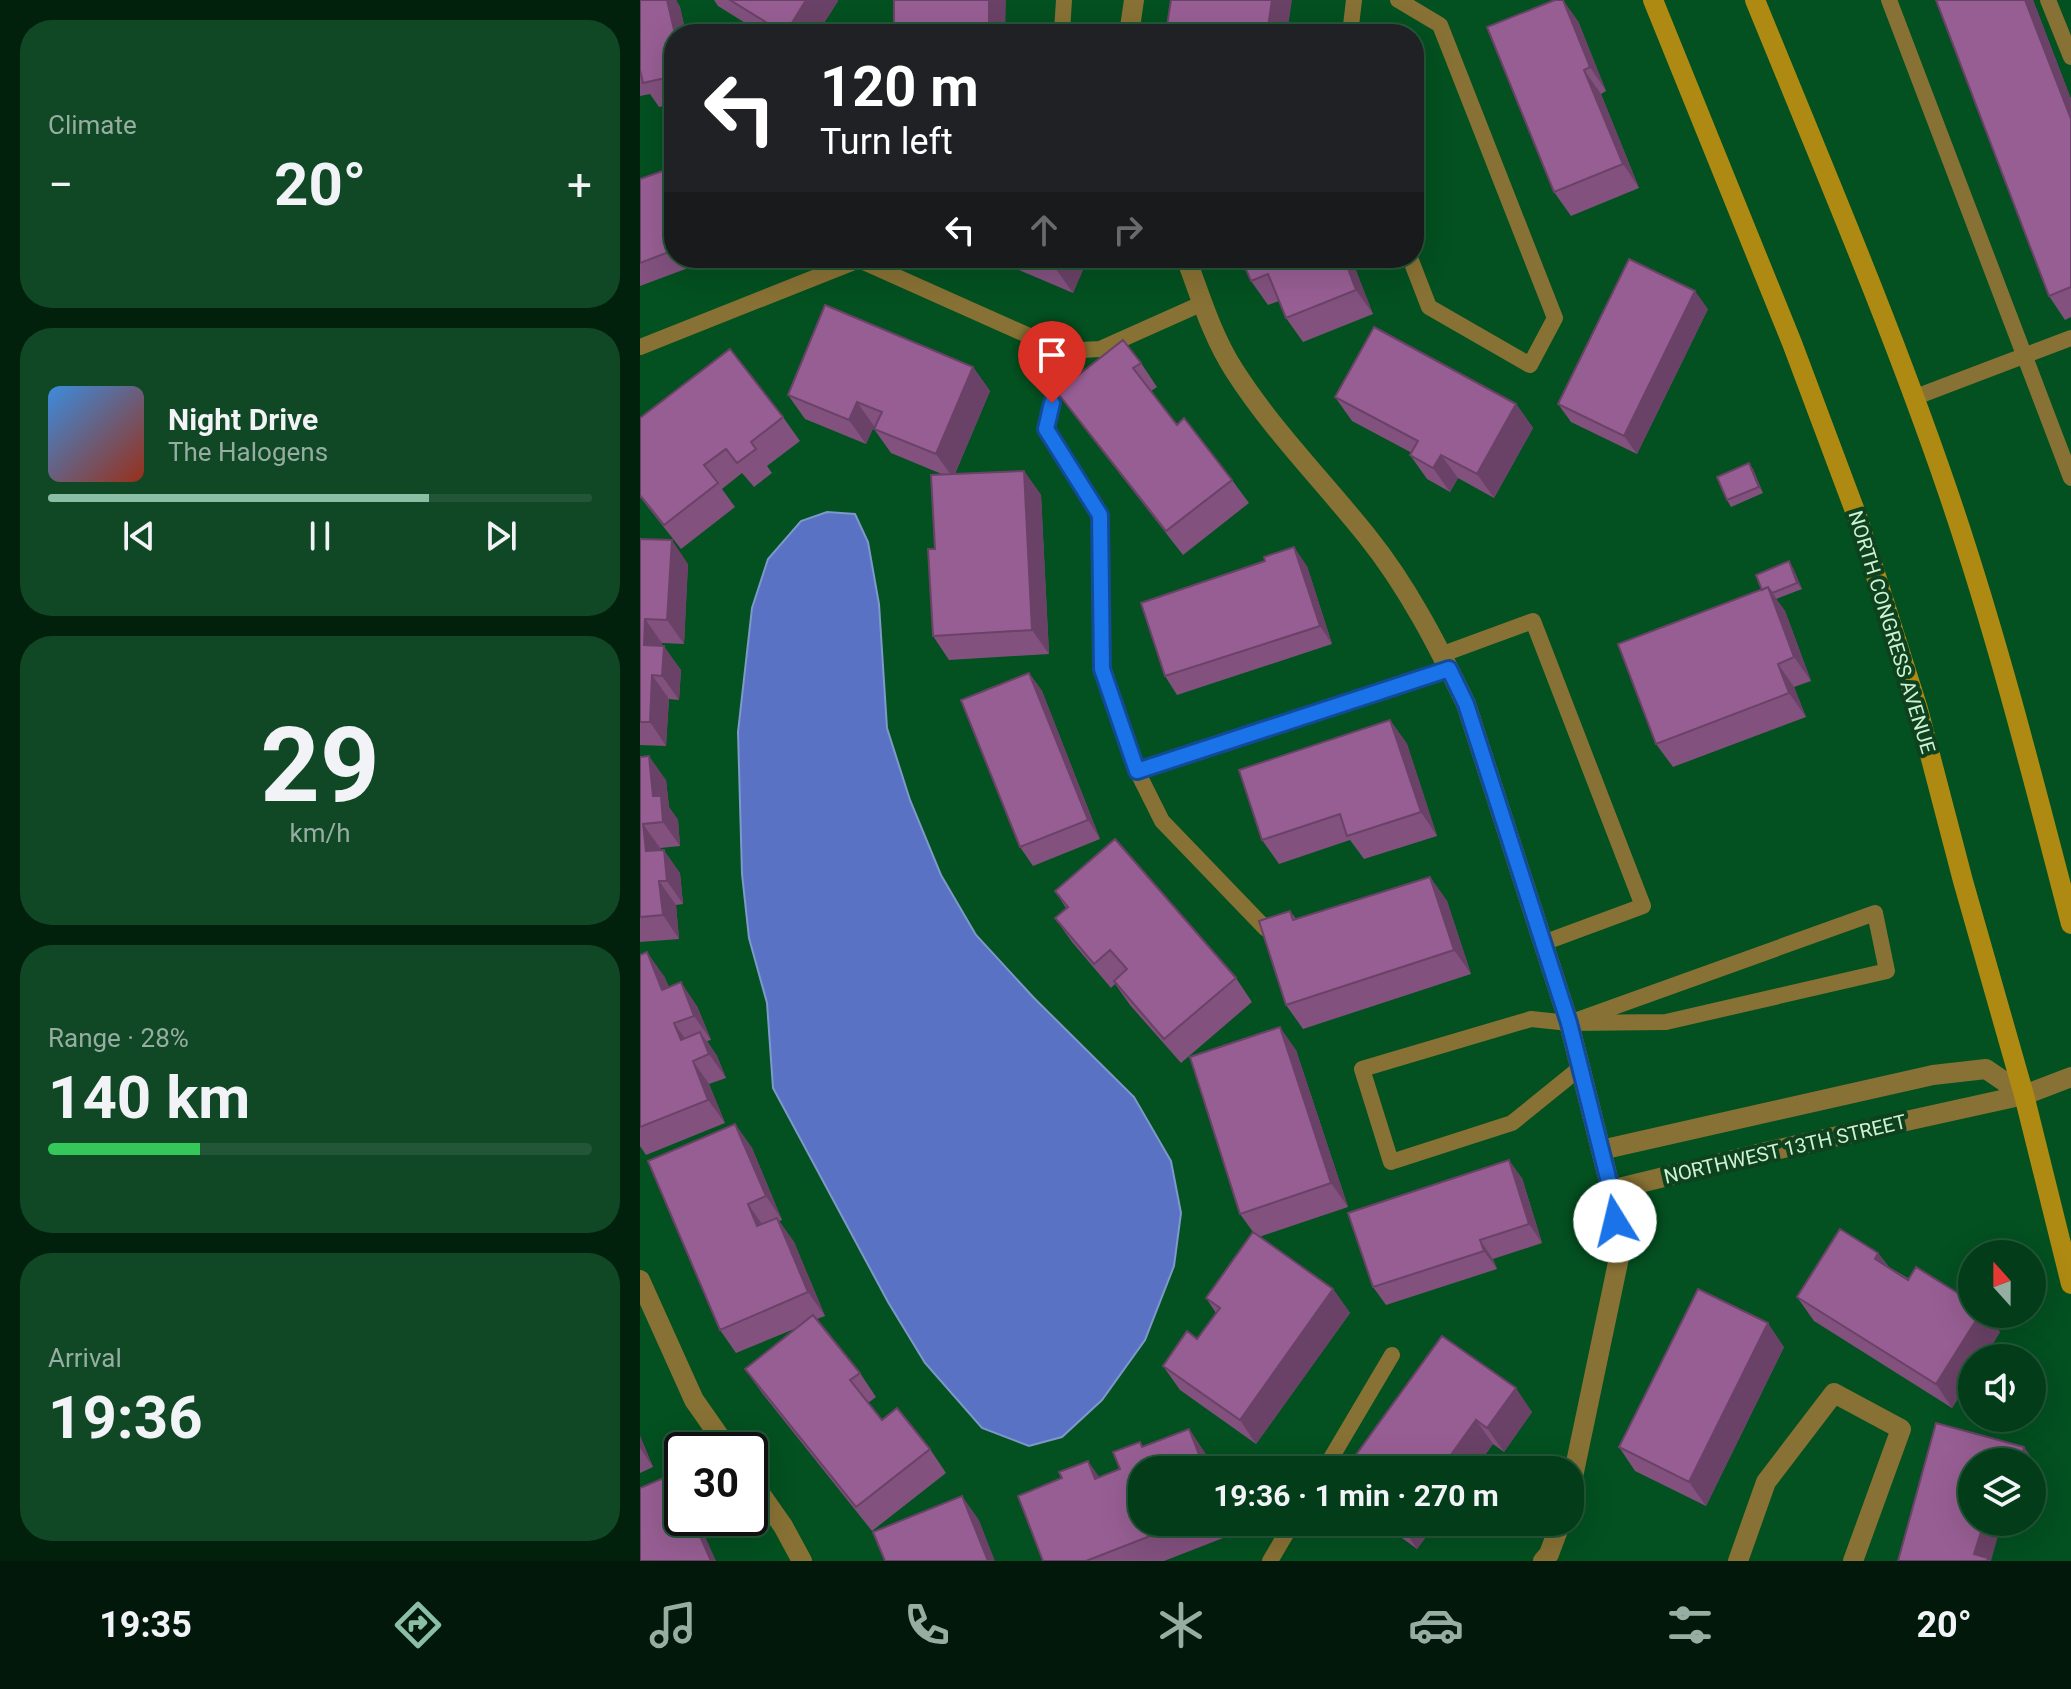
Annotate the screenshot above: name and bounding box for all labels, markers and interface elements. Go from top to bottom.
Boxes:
text: 120 m [820,54,979,120]
icon: left [688,56,792,160]
text: Climate [48,110,137,140]
text: Turn left [820,121,953,163]
text: 20° [274,149,366,220]
text: − [48,159,73,211]
text: + [567,159,592,211]
icon: left [938,208,982,252]
icon: ahead [1022,208,1066,252]
icon: right [1106,208,1150,252]
pin [1018,321,1086,403]
icon: arrive [1030,333,1074,377]
text: Night Drive [168,402,318,437]
text: The Halogens [168,437,328,467]
street label: NORTH CONGRESS AVENUE [1844,508,1940,756]
icon: previous [117,514,161,558]
icon: pause [298,514,342,558]
icon: next [479,514,523,558]
text: 29 [260,705,380,826]
text: km/h [289,818,351,848]
text: Range · 28% [48,1023,189,1053]
text: 140 km [48,1062,250,1133]
street label: NORTHWEST 13TH STREET [1662,1109,1909,1189]
position arrow [1573,1179,1657,1263]
north arrow [1958,1240,2046,1328]
map controls [1958,1240,2046,1536]
text: Arrival [48,1343,122,1373]
button: sound [1958,1344,2046,1432]
text: 19:36 [48,1382,203,1453]
speed limit sign: 30 [664,1432,768,1536]
button: layers [1958,1448,2046,1536]
text: 19:36 · 1 min · 270 m [1213,1478,1499,1513]
icon: directions [390,1597,446,1653]
icon: music [645,1597,701,1653]
icon: phone [899,1597,955,1653]
icon: climate [1153,1597,1209,1653]
icon: car [1408,1597,1464,1653]
icon: filters [1662,1597,1718,1653]
text: 19:35 [99,1604,192,1646]
text: 20° [1916,1604,1972,1646]

